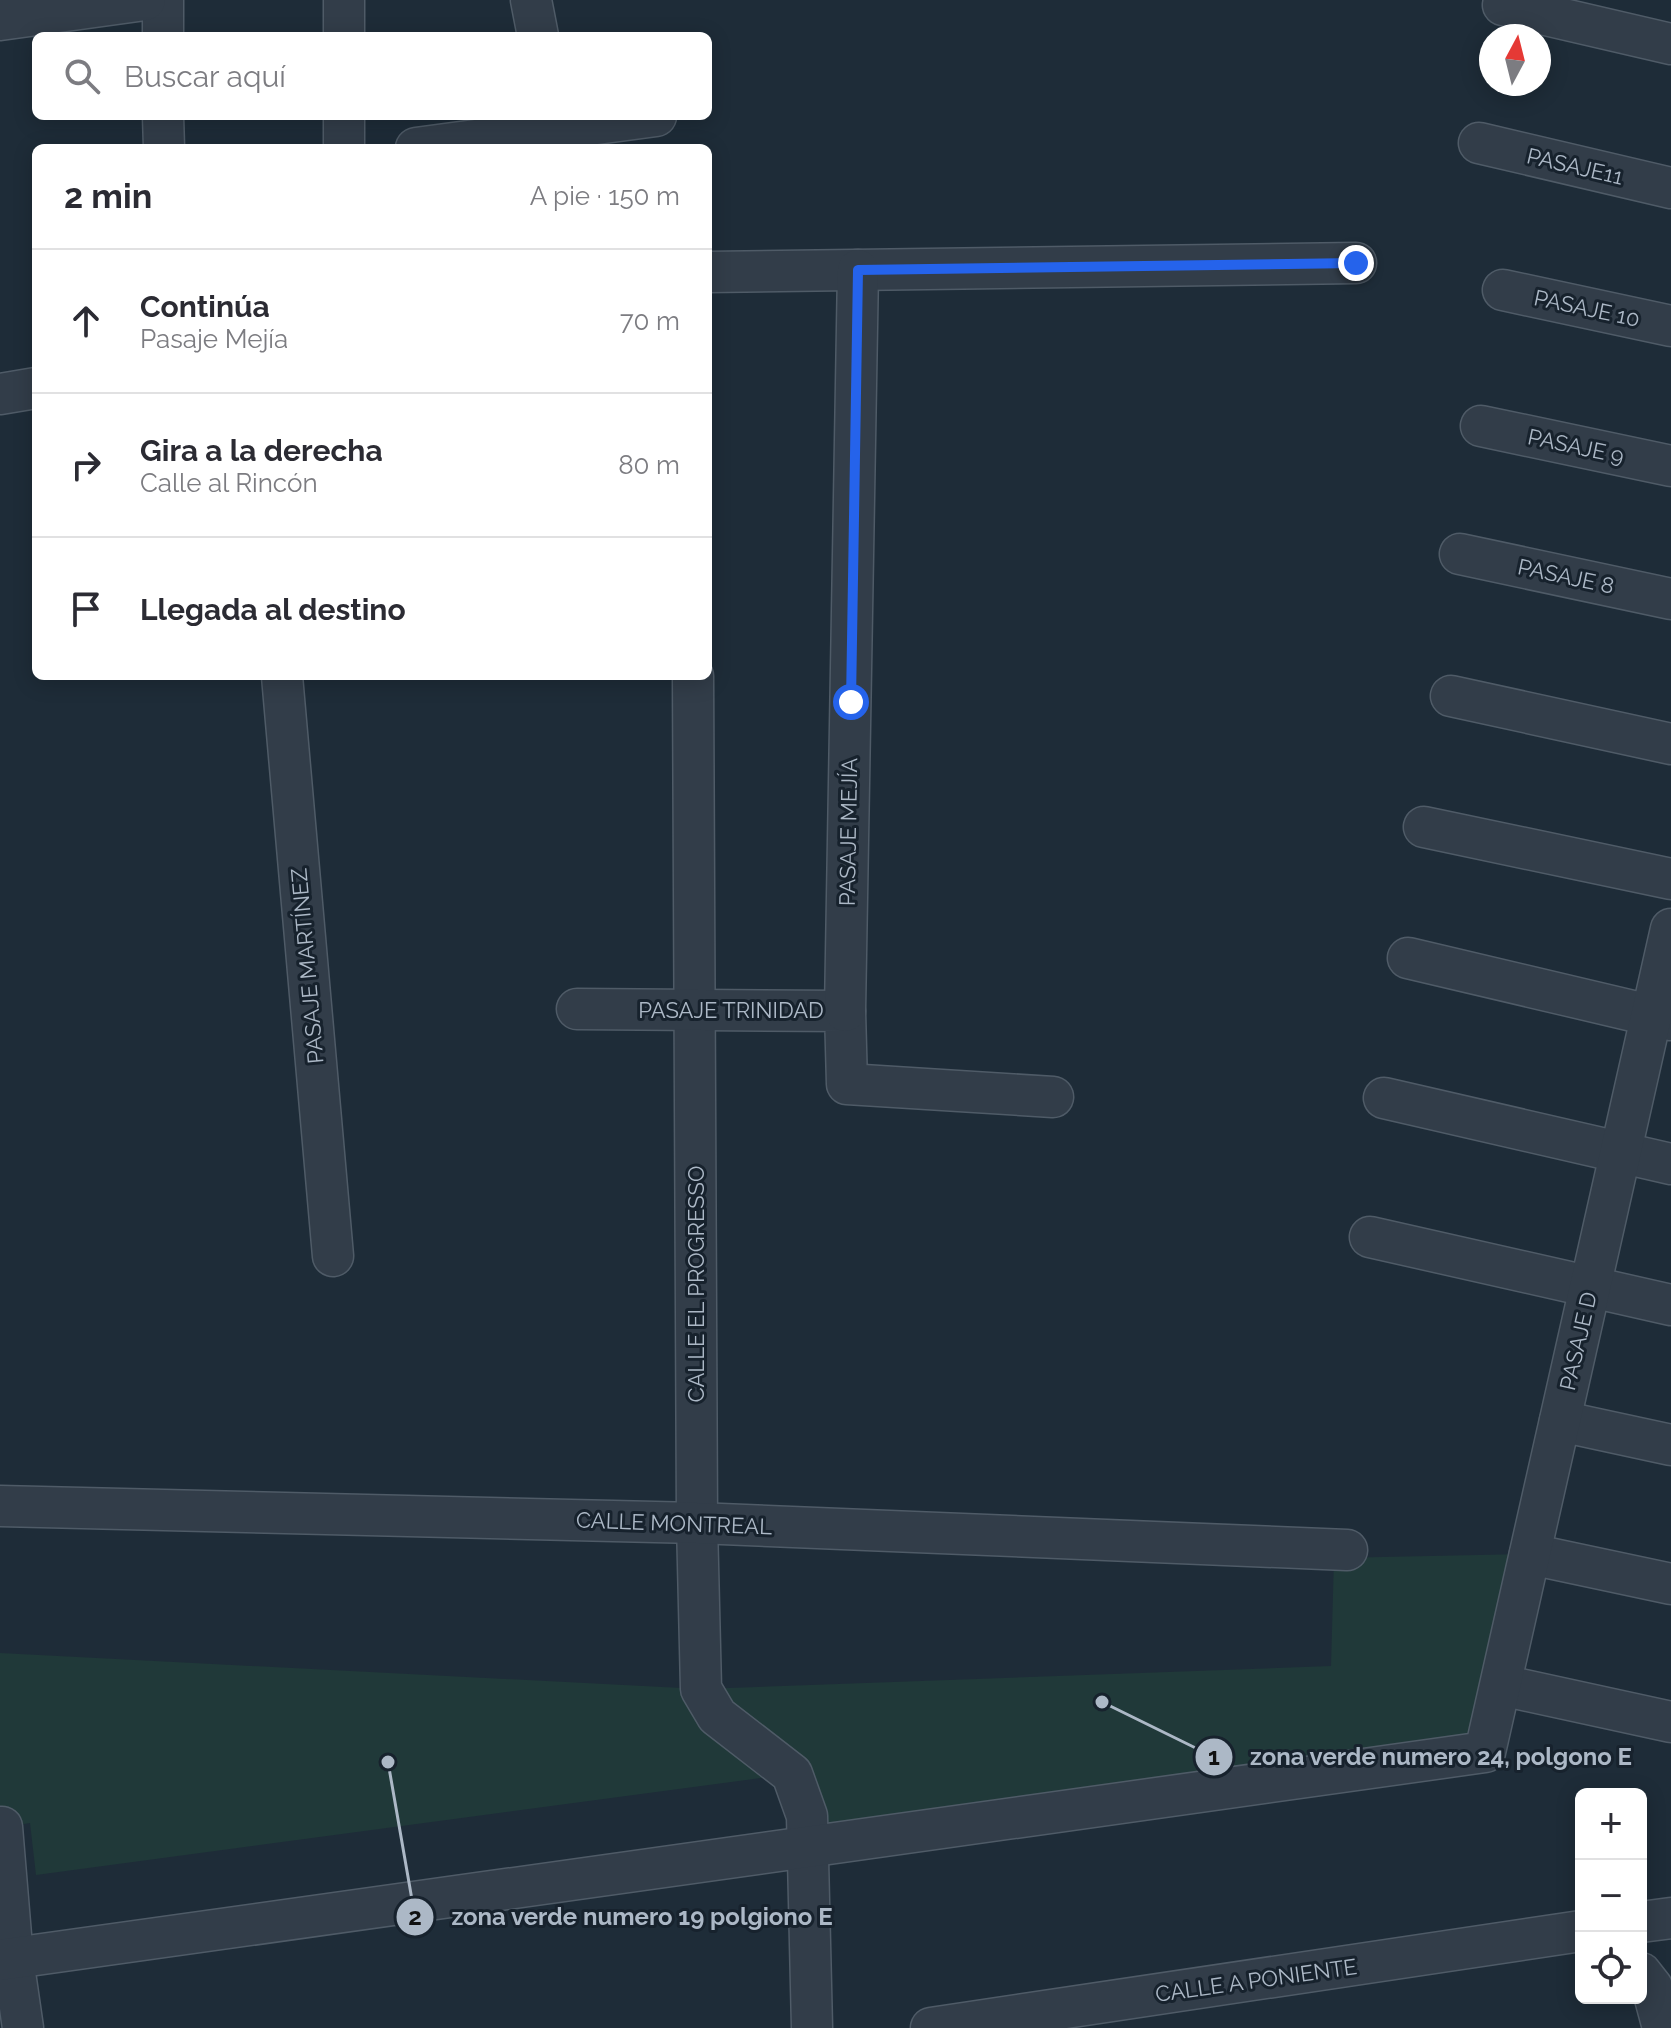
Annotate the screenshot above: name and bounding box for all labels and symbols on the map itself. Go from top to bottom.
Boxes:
north arrow [1479,24,1551,96]
street label: PASAJE11 [1524,142,1626,190]
route end [1338,245,1374,281]
street label: PASAJE 10 [1532,284,1642,332]
street label: PASAJE 9 [1526,423,1626,469]
street label: PASAJE 8 [1515,553,1617,599]
route start [833,684,869,720]
street label: PASAJE MEJÍA [834,757,862,906]
street label: PASAJE MARTÍNEZ [285,867,329,1065]
street label: PASAJE TRINIDAD [638,997,824,1023]
street label: CALLE EL PROGRESSO [683,1166,709,1402]
street label: PASAJE D [1554,1289,1602,1393]
street label: CALLE MONTREAL [576,1507,773,1539]
callout: zona verde numero 24, polgono E [1194,1733,1648,1781]
text: 1 [1208,1742,1220,1771]
text: zona verde numero 24, polgono E [1250,1742,1632,1771]
callout: zona verde numero 19 polgiono E [395,1893,849,1941]
text: 2 [408,1902,422,1931]
text: zona verde numero 19 polgiono E [451,1902,833,1931]
street label: CALLE A PONIENTE [1153,1953,1359,2007]

